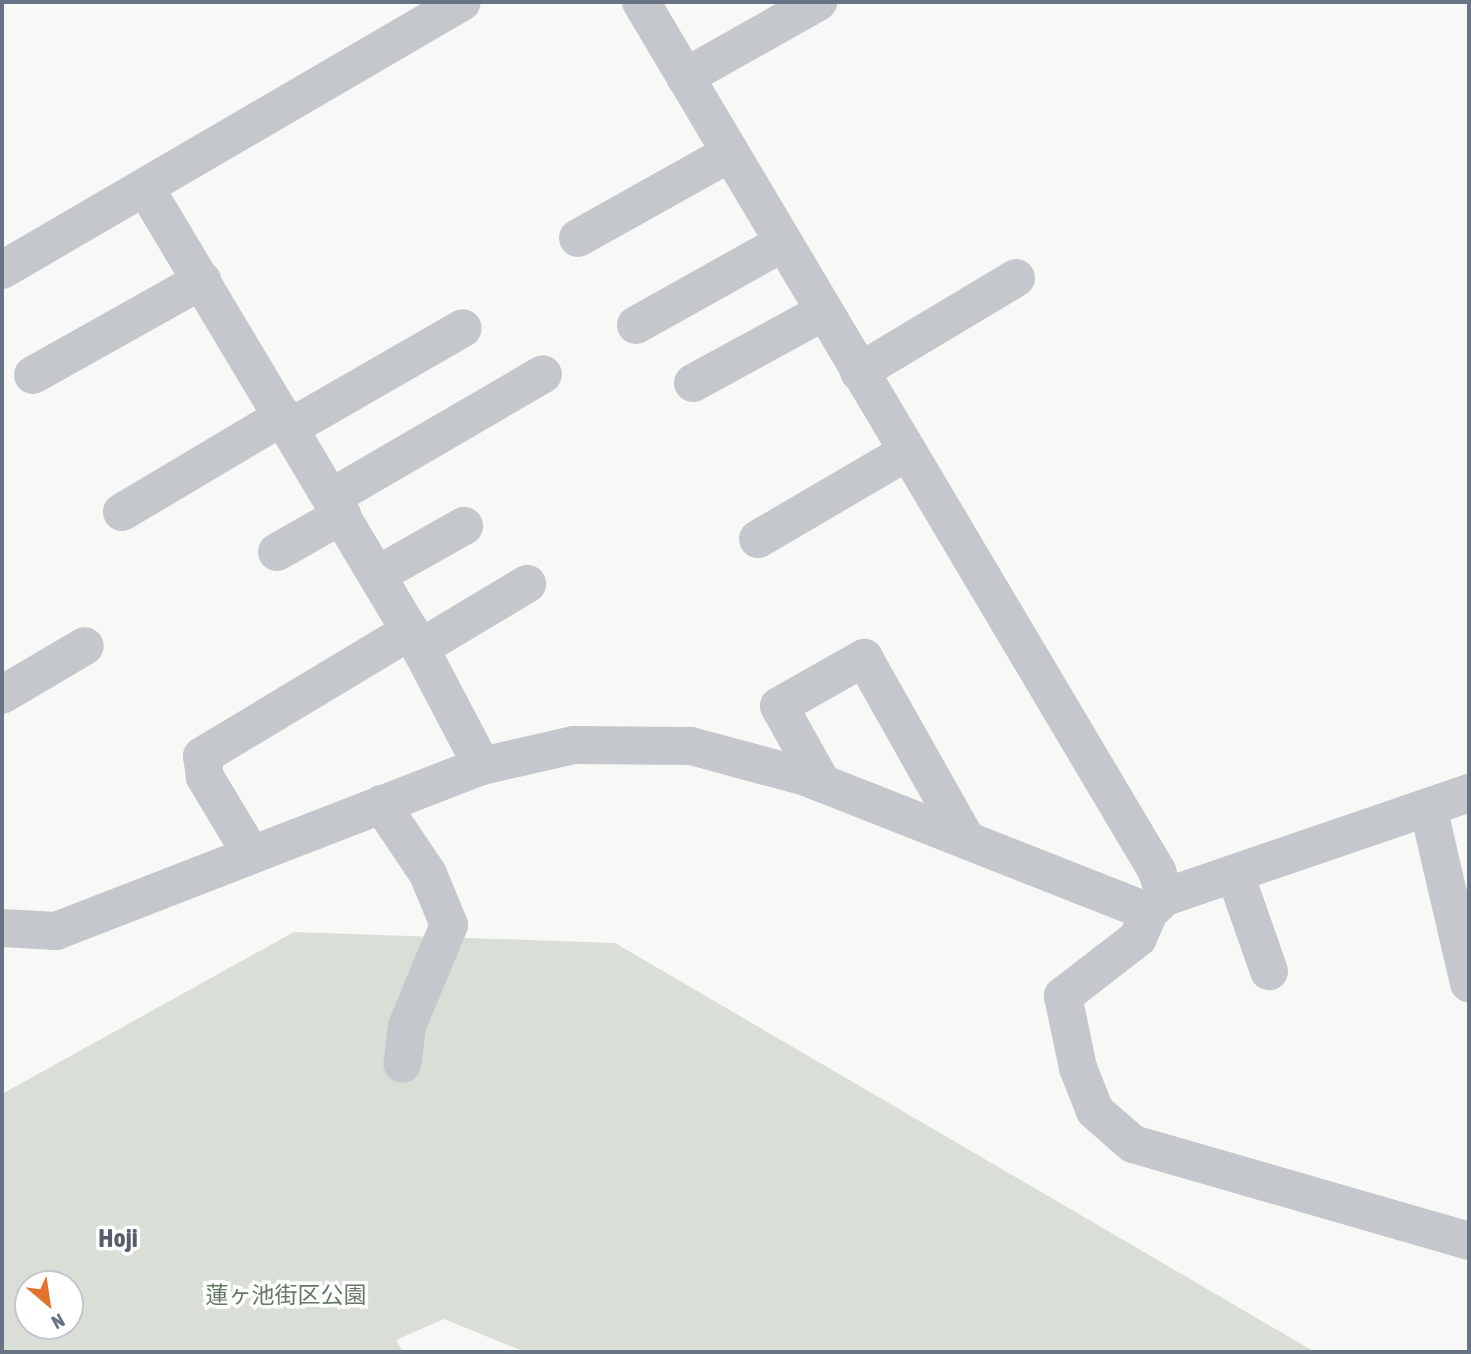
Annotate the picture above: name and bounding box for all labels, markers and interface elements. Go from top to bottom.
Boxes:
district label: Hoji [98,1223,138,1255]
north arrow [14,1270,84,1340]
park label: 蓮ヶ池街区公園 [206,1281,366,1309]
text: N [48,1309,68,1334]

